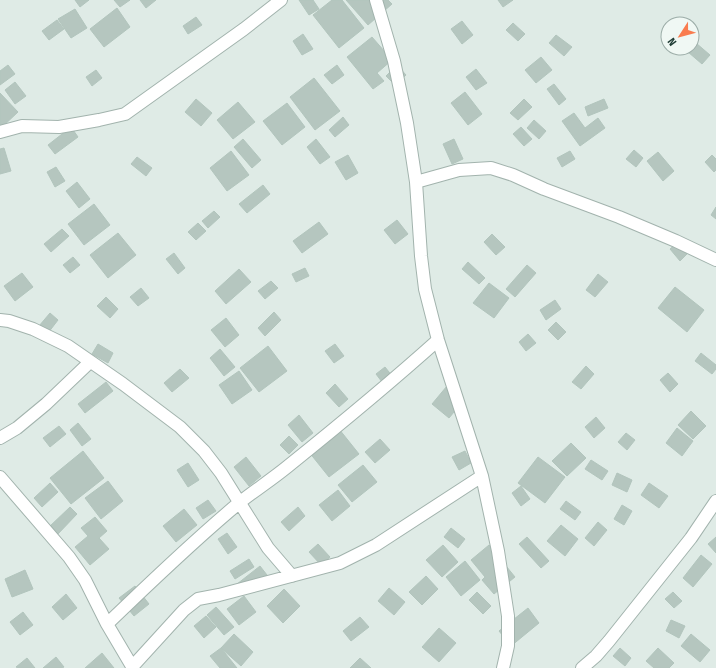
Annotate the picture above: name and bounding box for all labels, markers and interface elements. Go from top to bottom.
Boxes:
north arrow [660,16,700,56]
text: N [665,35,680,48]

